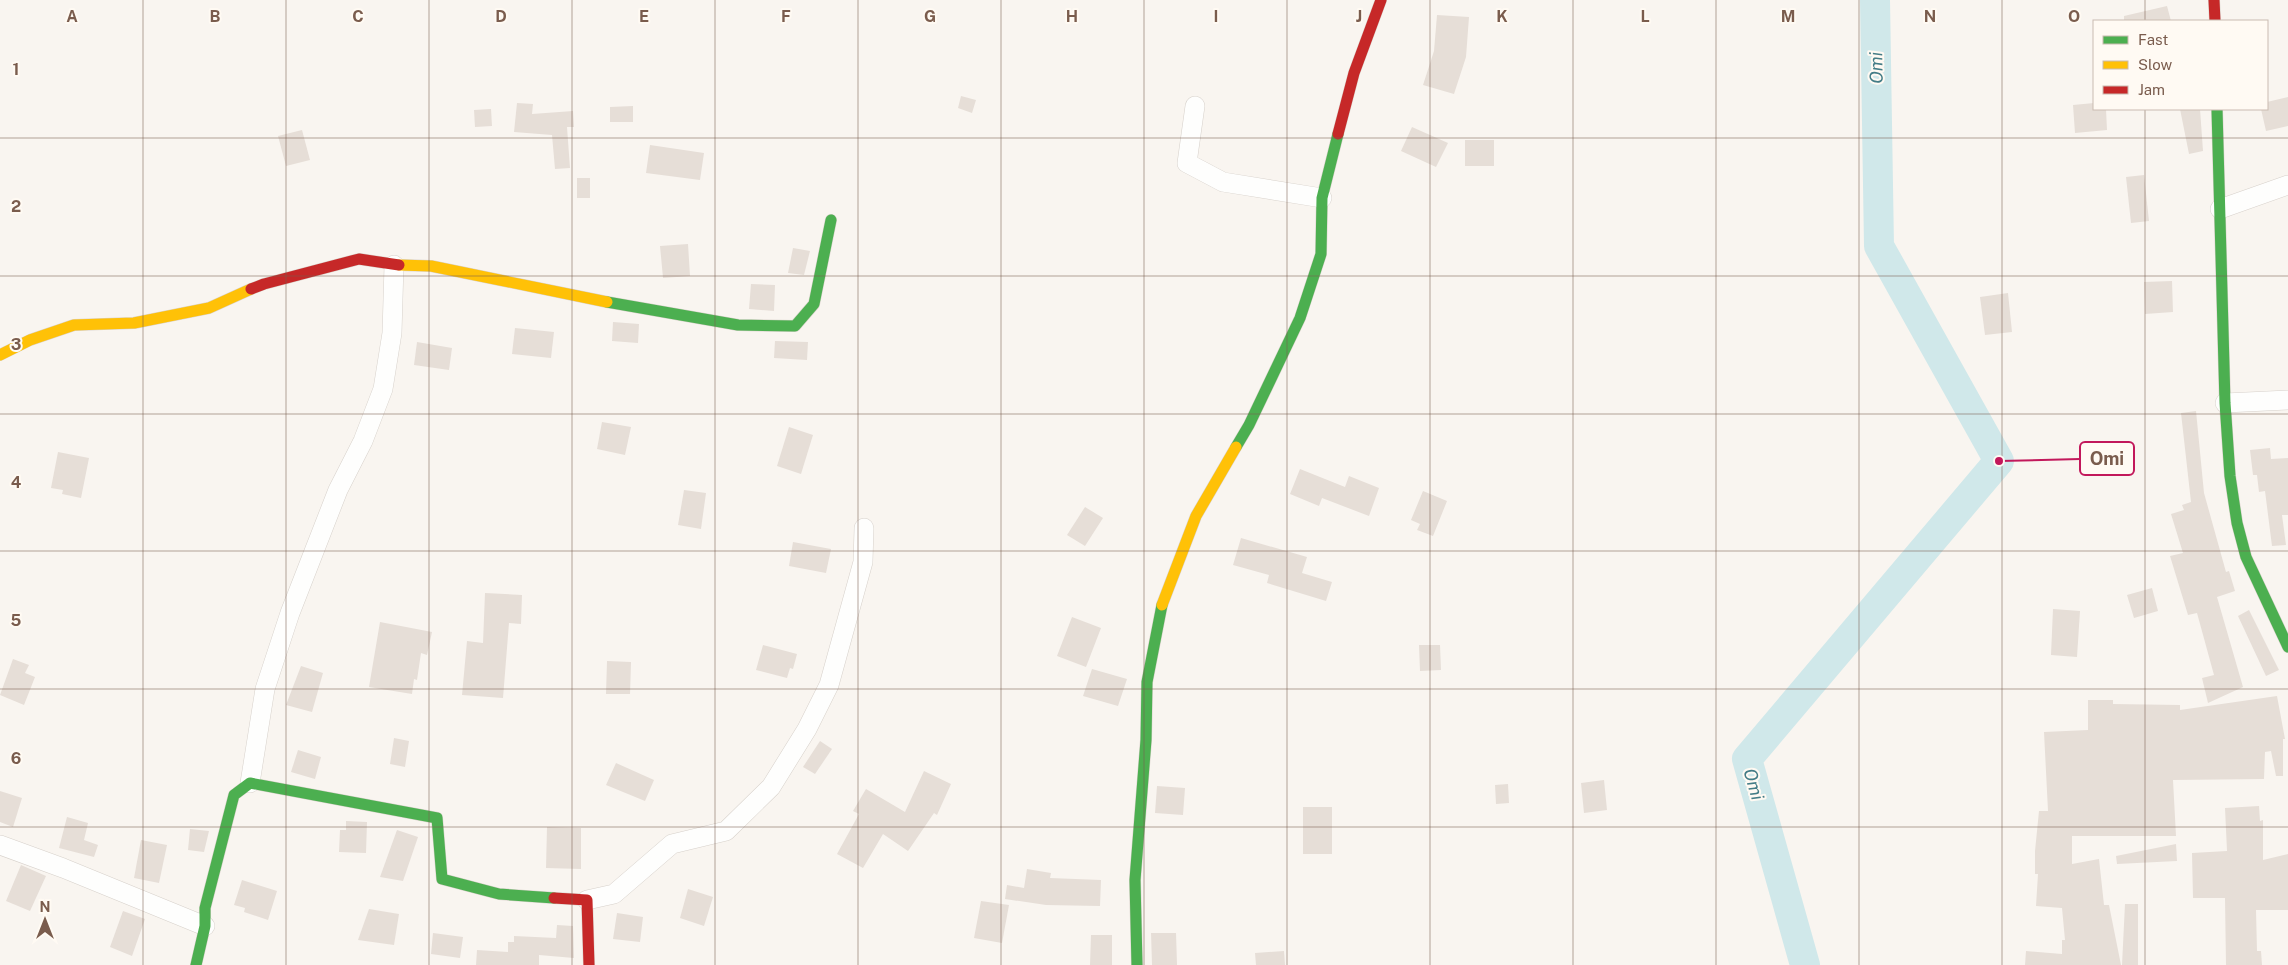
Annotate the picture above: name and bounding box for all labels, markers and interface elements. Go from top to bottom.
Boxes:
text: A [66,7,78,26]
text: B [210,7,221,26]
text: C [352,7,364,26]
text: D [495,7,507,26]
text: E [639,7,649,26]
text: F [781,7,791,26]
text: G [924,7,936,26]
text: H [1066,7,1078,26]
text: I [1214,7,1218,26]
text: J [1356,7,1362,26]
text: K [1496,7,1508,26]
text: L [1640,7,1650,26]
text: M [1781,7,1795,26]
text: N [1924,7,1936,26]
text: O [2068,7,2080,26]
legend [2093,20,2268,110]
text: Fast [2138,31,2168,48]
water label: Omi [1865,51,1887,84]
text: Slow [2138,56,2173,73]
text: 1 [13,60,19,79]
text: Jam [2138,81,2165,98]
text: 2 [11,197,21,216]
text: 3 [11,335,21,354]
callout: Omi [2080,442,2134,475]
text: Omi [2090,448,2124,469]
text: 4 [11,473,22,492]
text: 5 [11,611,22,630]
text: 6 [11,749,21,768]
water label: Omi [1740,766,1769,803]
north arrow [20,895,70,945]
text: N [40,899,50,915]

